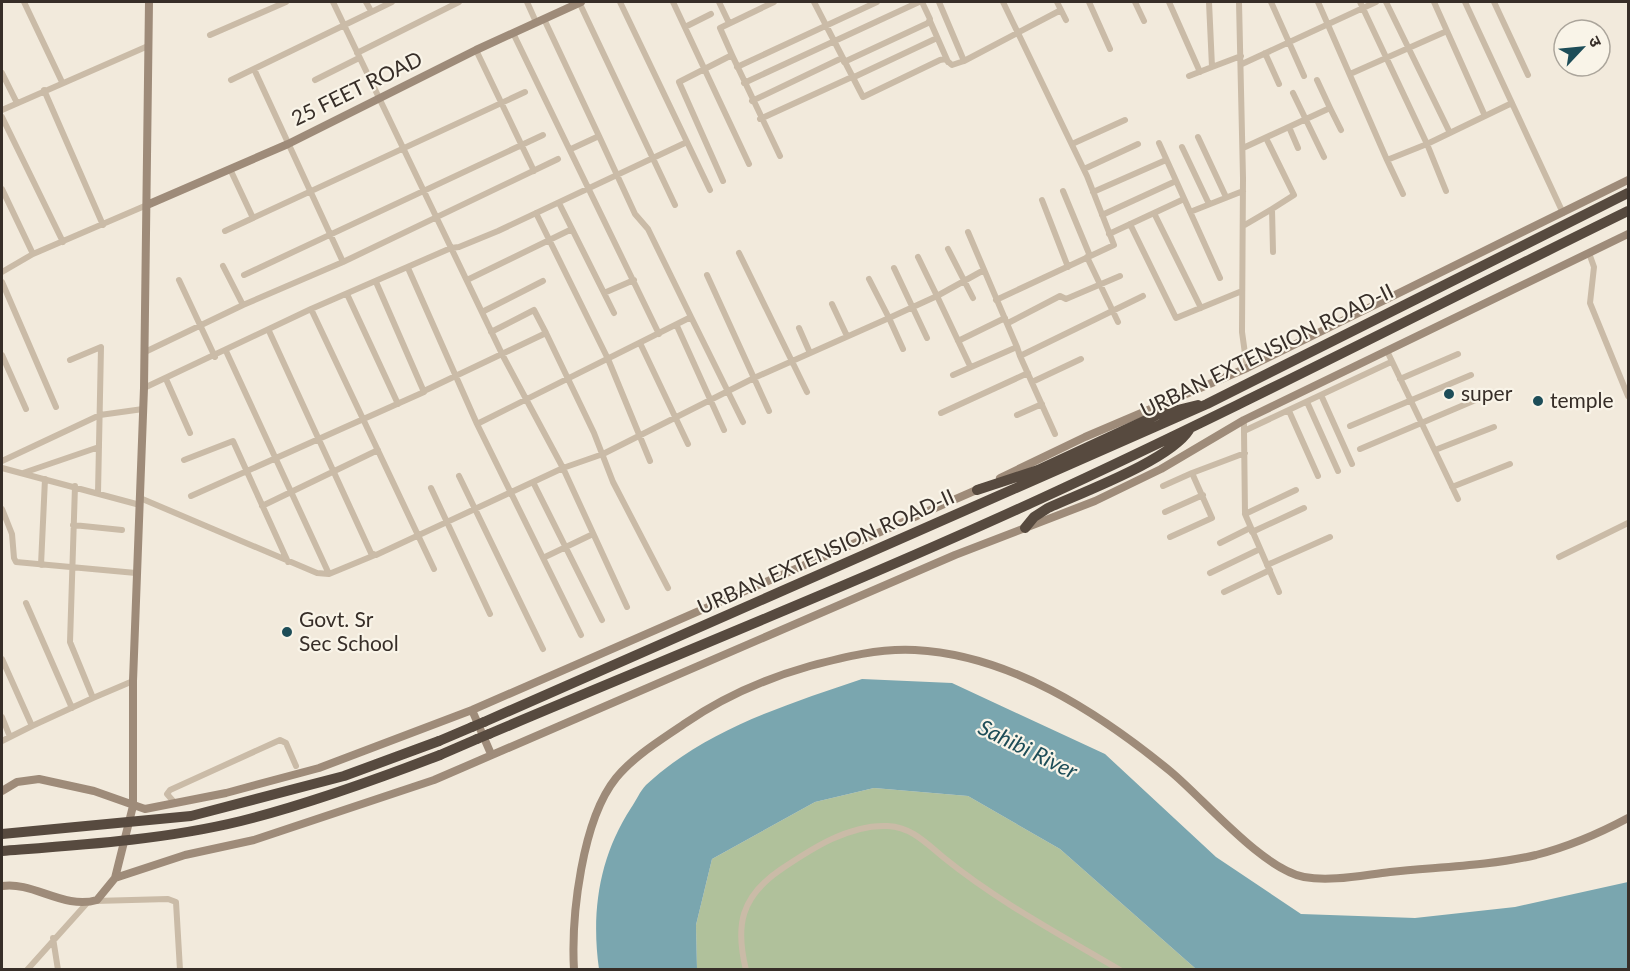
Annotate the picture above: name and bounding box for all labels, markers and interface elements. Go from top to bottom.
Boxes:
north arrow [1552,18,1612,78]
text: उ [1585,33,1607,50]
street label: 25 FEET ROAD [287,45,426,130]
street label: URBAN EXTENSION ROAD-II [1136,277,1397,422]
place label: super [1461,380,1513,405]
marker: super [1442,387,1456,401]
place label: temple [1550,387,1614,412]
marker: temple [1531,394,1545,408]
street label: URBAN EXTENSION ROAD-II [693,483,958,619]
place label: Govt. Sr Sec School [299,606,399,655]
marker: Govt. Sr Sec School [280,625,294,639]
water label: Sahibi River [974,713,1083,784]

